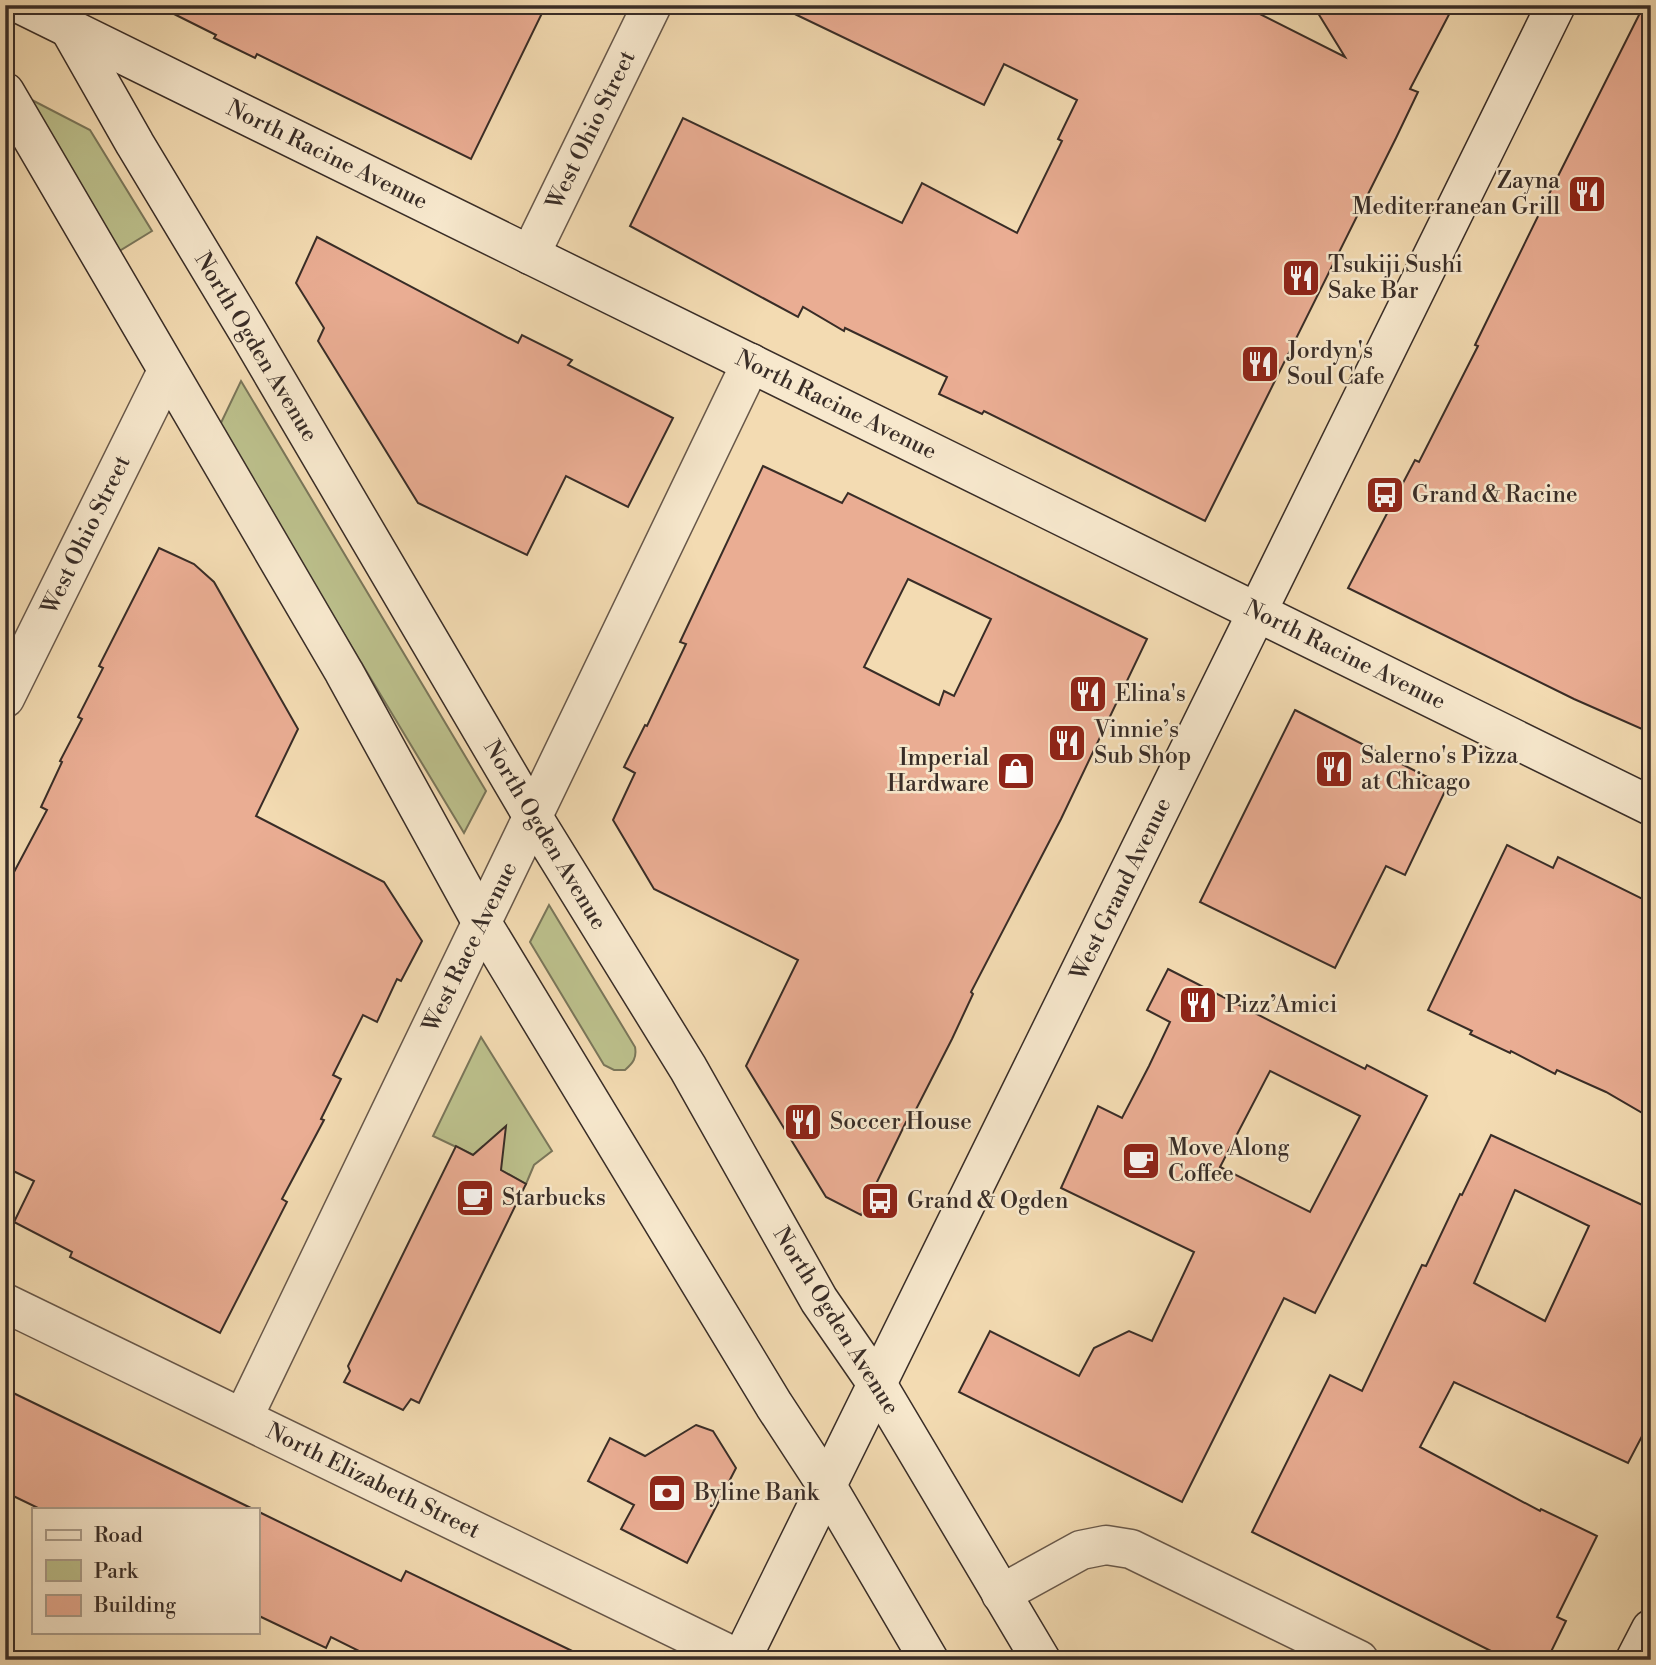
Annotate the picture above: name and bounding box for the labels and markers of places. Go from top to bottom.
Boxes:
place label: Zayna Mediterranean Grill [1352,167,1560,221]
restaurant icon: Zayna Mediterranean Grill [1566,173,1608,215]
place label: Tsukiji Sushi Sake Bar [1328,251,1463,305]
restaurant icon: Tsukiji Sushi Sake Bar [1280,257,1322,299]
place label: Jordyn's Soul Cafe [1286,337,1385,391]
restaurant icon: Jordyn's Soul Cafe [1239,343,1281,385]
bus stop icon: Grand & Racine [1364,474,1406,516]
place label: Grand & Racine [1412,481,1578,509]
restaurant icon: Elina's [1067,673,1109,715]
place label: Elina's [1115,680,1186,708]
place label: Vinnie’s Sub Shop [1093,716,1191,770]
restaurant icon: Vinnie’s Sub Shop [1046,722,1088,764]
place label: Salerno's Pizza at Chicago [1361,742,1519,796]
place label: Imperial Hardware [887,744,989,798]
restaurant icon: Salerno's Pizza at Chicago [1313,748,1355,790]
shop icon: Imperial Hardware [995,750,1037,792]
restaurant icon: Pizz’Amici [1177,984,1219,1026]
place label: Pizz’Amici [1225,991,1337,1019]
restaurant icon: Soccer House [782,1101,824,1143]
place label: Soccer House [830,1108,972,1136]
place label: Move Along Coffee [1168,1134,1289,1188]
cafe icon: Move Along Coffee [1120,1140,1162,1182]
cafe icon: Starbucks [454,1177,496,1219]
bus stop icon: Grand & Ogden [859,1180,901,1222]
place label: Starbucks [502,1184,606,1212]
place label: Grand & Ogden [907,1187,1069,1215]
bank icon: Byline Bank [646,1472,688,1514]
place label: Byline Bank [693,1479,820,1507]

